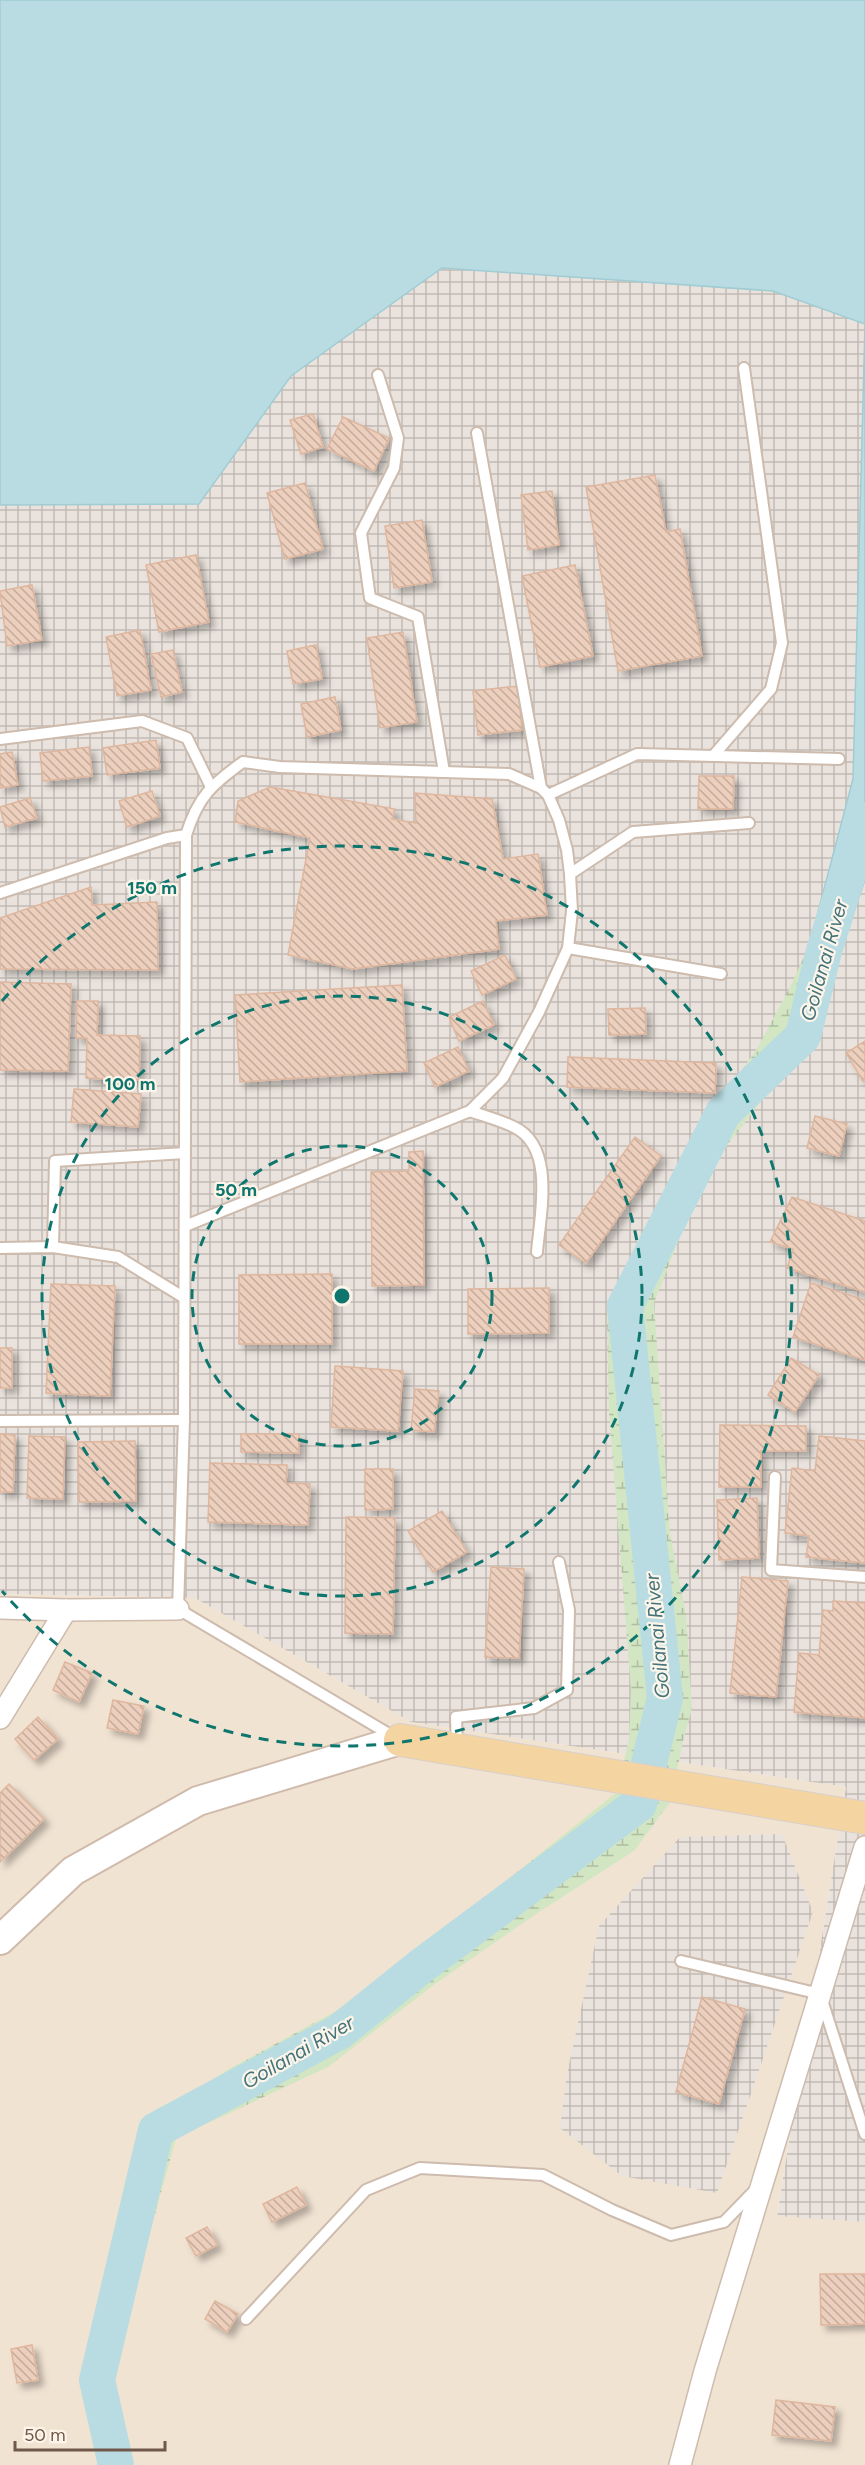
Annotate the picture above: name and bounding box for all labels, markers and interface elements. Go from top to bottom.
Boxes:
text: 150 m [127,877,177,899]
water label: Goilanai River [795,895,853,1024]
text: 100 m [105,1073,155,1095]
text: 50 m [215,1179,257,1201]
centre of rings [332,1286,352,1306]
water label: Goilanai River [639,1571,674,1699]
water label: Goilanai River [238,2010,359,2094]
scale bar [15,2414,165,2452]
text: 50 m [24,2424,66,2446]

